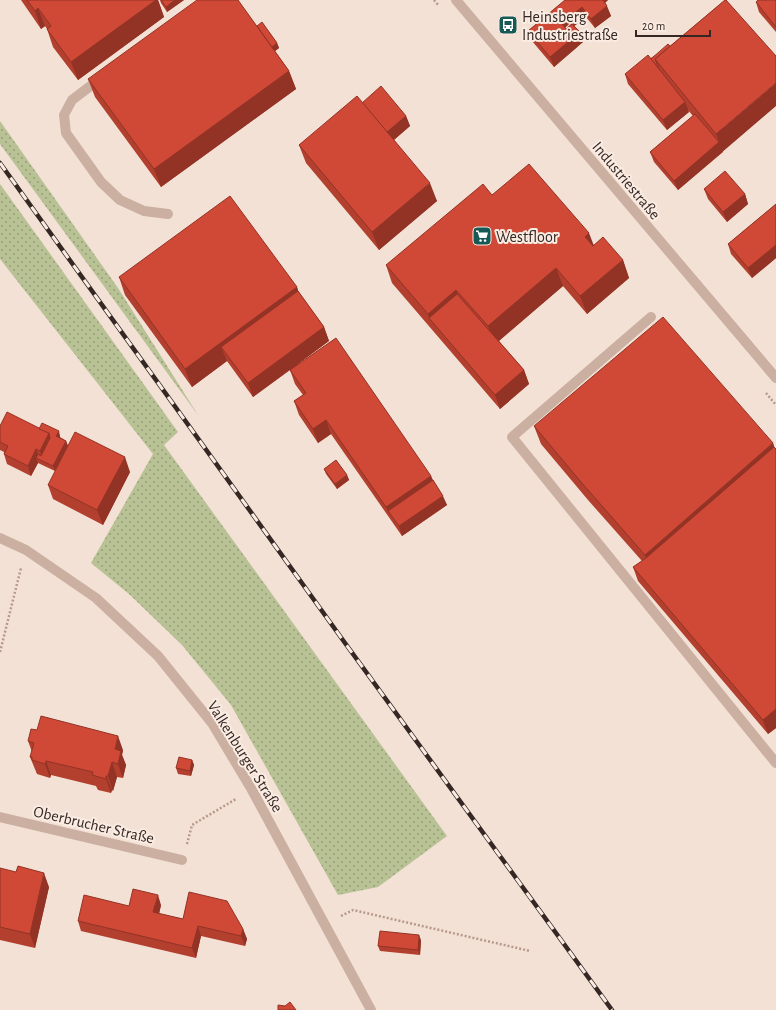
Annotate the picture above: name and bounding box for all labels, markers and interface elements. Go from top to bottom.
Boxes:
place label: Heinsberg Industriestraße [522,9,618,43]
scale bar [636,12,710,38]
bus stop icon: Heinsberg Industriestraße [497,14,519,36]
text: 20 m [642,20,665,32]
street label: Industriestraße [589,139,663,223]
supermarket icon: Westfloor [471,225,493,247]
place label: Westfloor [496,229,559,245]
street label: Valkenburger Straße [204,698,286,815]
street label: Oberbrucher Straße [32,803,156,847]

